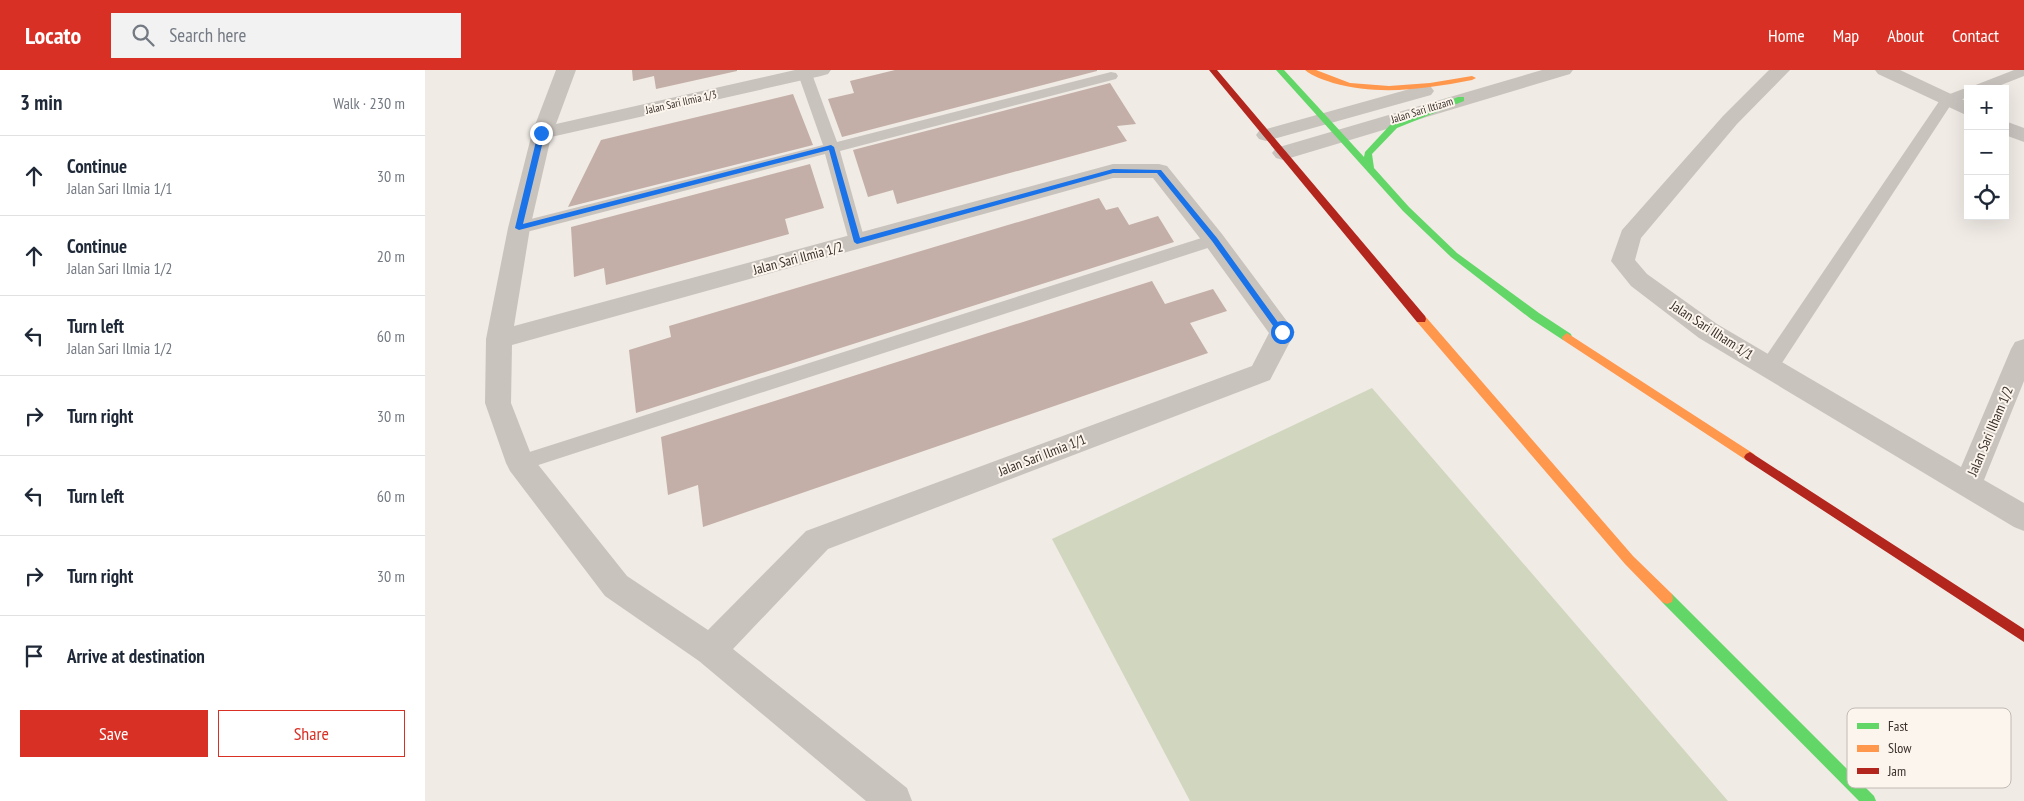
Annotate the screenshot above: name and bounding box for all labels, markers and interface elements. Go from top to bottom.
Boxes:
search box [111,13,461,58]
text: Locato [25,20,81,51]
icon: search [129,21,157,49]
text: Search here [169,23,246,47]
text: Home [1768,24,1805,47]
text: Map [1833,24,1859,47]
text: About [1887,24,1924,47]
text: Contact [1952,24,1999,47]
map controls [1964,85,2009,220]
button: + [1964,85,2009,130]
street label: Jalan Sari Ilmia 1/3 [643,87,718,117]
text: 3 min [20,89,62,116]
text: Walk · 230 m [333,93,405,113]
street label: Jalan Sari Iltizam [1388,94,1455,126]
route end [530,122,553,145]
button: − [1964,130,2009,175]
text: Continue [67,154,127,178]
icon: ahead [20,162,48,190]
text: 30 m [377,166,405,186]
button: locate [1964,175,2009,220]
text: Jalan Sari Ilmia 1/1 [67,178,173,198]
text: Continue [67,234,127,258]
street label: Jalan Sari Ilmia 1/2 [750,237,845,279]
icon: ahead [20,242,48,270]
text: 20 m [377,246,405,266]
text: Jalan Sari Ilmia 1/2 [67,258,173,278]
street label: Jalan Sari Ilham 1/1 [1666,296,1757,364]
text: Turn left [67,314,124,338]
route start [1271,321,1294,344]
icon: left [20,322,48,350]
text: 60 m [377,326,405,346]
text: Jalan Sari Ilmia 1/2 [67,338,173,358]
street label: Jalan Sari Ilham 1/2 [1963,384,2017,479]
icon: right [20,402,48,430]
text: Turn right [67,404,133,428]
text: 30 m [377,406,405,426]
street label: Jalan Sari Ilmia 1/1 [995,430,1088,480]
icon: left [20,482,48,510]
text: Turn left [67,484,124,508]
text: 60 m [377,486,405,506]
icon: right [20,562,48,590]
text: Turn right [67,564,133,588]
text: 30 m [377,566,405,586]
icon: arrive [20,642,48,670]
text: Arrive at destination [67,644,205,668]
legend [1847,708,2011,788]
button: Save [20,710,208,757]
button: Share [218,710,405,757]
text: Fast [1888,717,1908,735]
text: Slow [1888,739,1912,757]
text: Jam [1887,762,1906,780]

